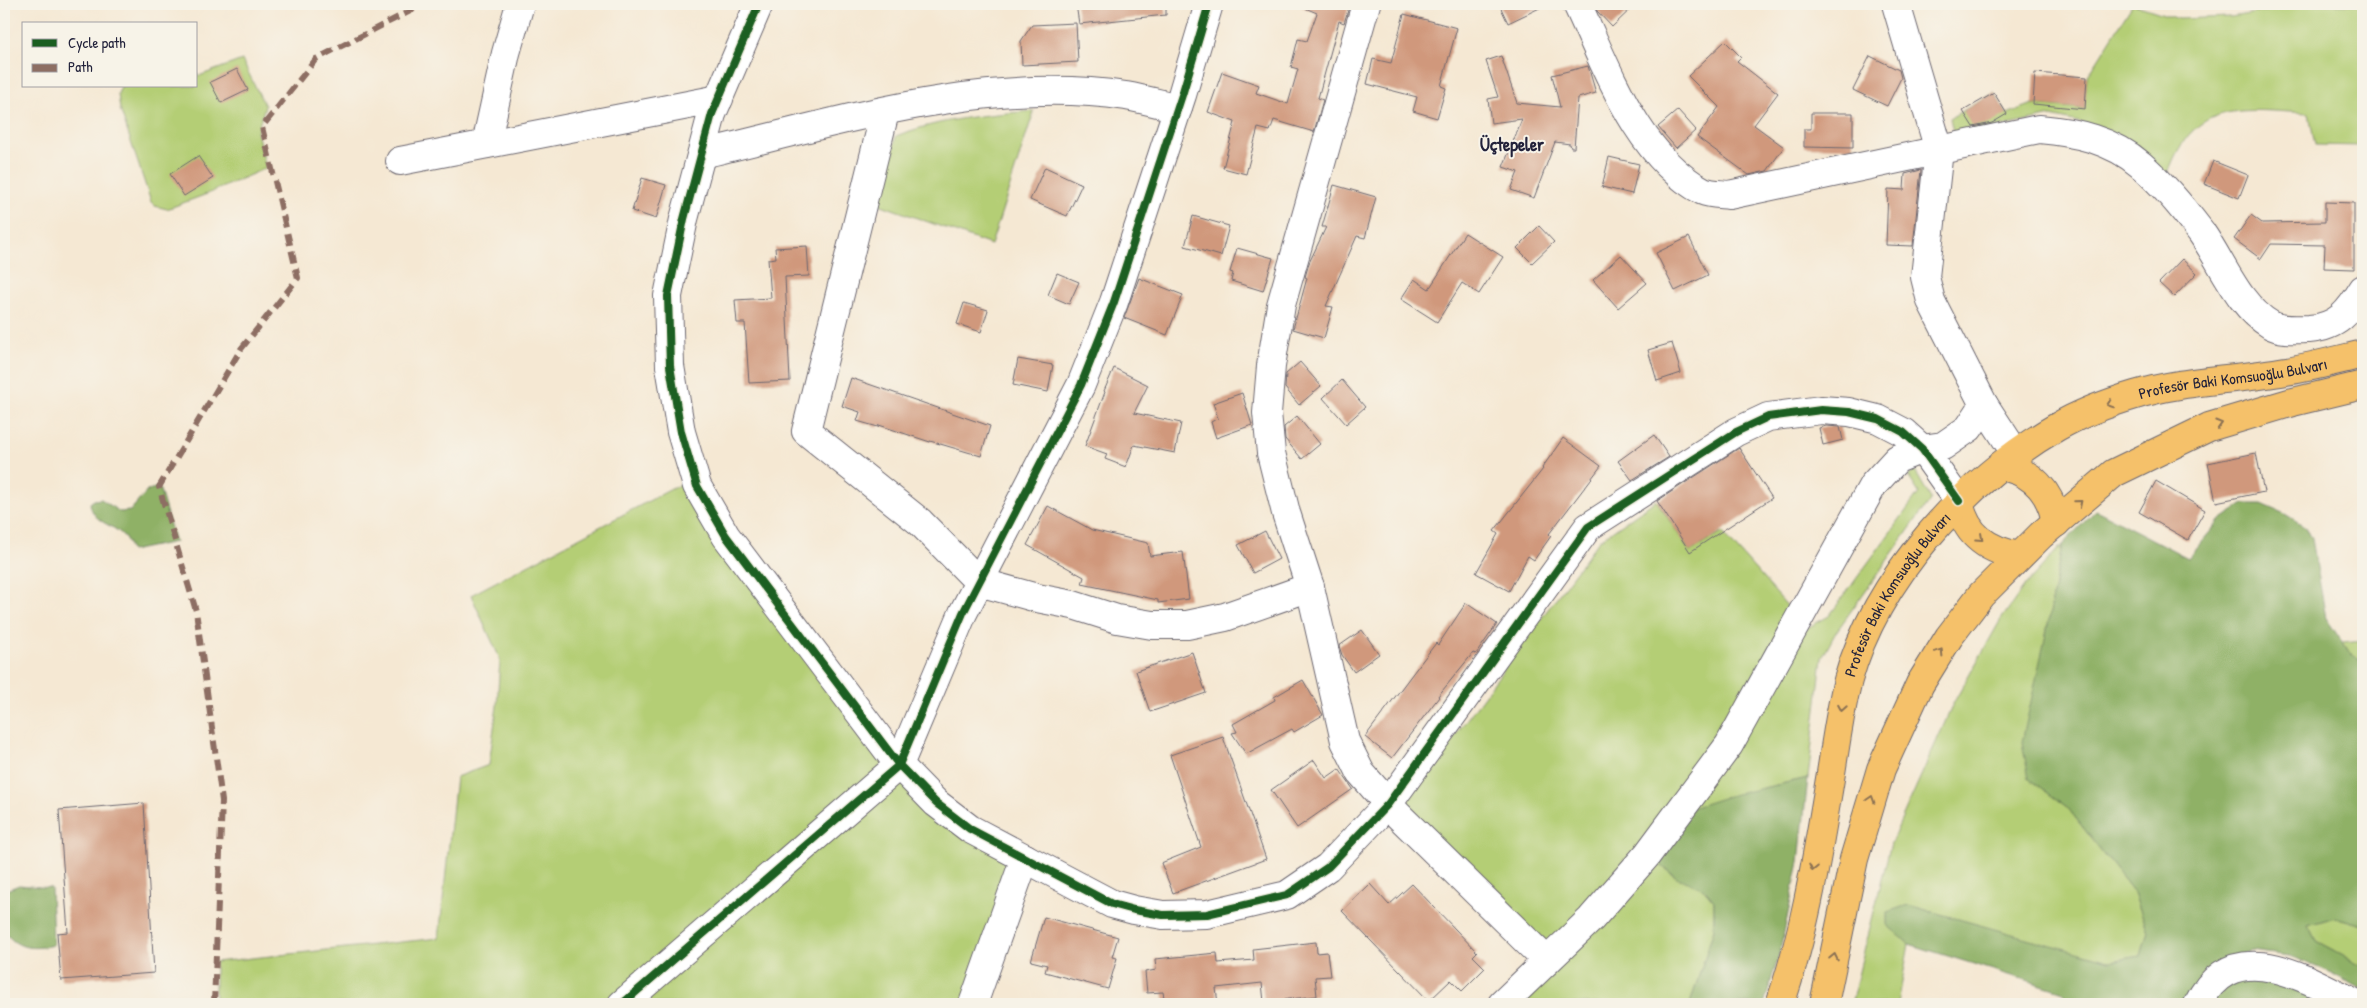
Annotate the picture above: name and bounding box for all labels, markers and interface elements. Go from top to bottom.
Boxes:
legend [22,22,198,88]
text: Cycle path [68,32,126,53]
text: Path [68,56,93,77]
district label: Üçtepeler [1480,132,1544,158]
street label: Profesör Baki Komsuoğlu Bulvarı [2136,352,2329,404]
one-way arrow [2106,398,2114,408]
one-way arrow [2215,420,2223,430]
one-way arrow [2073,501,2082,509]
street label: Profesör Baki Komsuoğlu Bulvarı [1839,507,1955,679]
one-way arrow [1974,533,1983,542]
one-way arrow [1933,648,1943,657]
one-way arrow [1838,704,1848,712]
one-way arrow [1865,795,1875,803]
one-way arrow [1808,863,1819,872]
one-way arrow [1828,952,1839,961]

